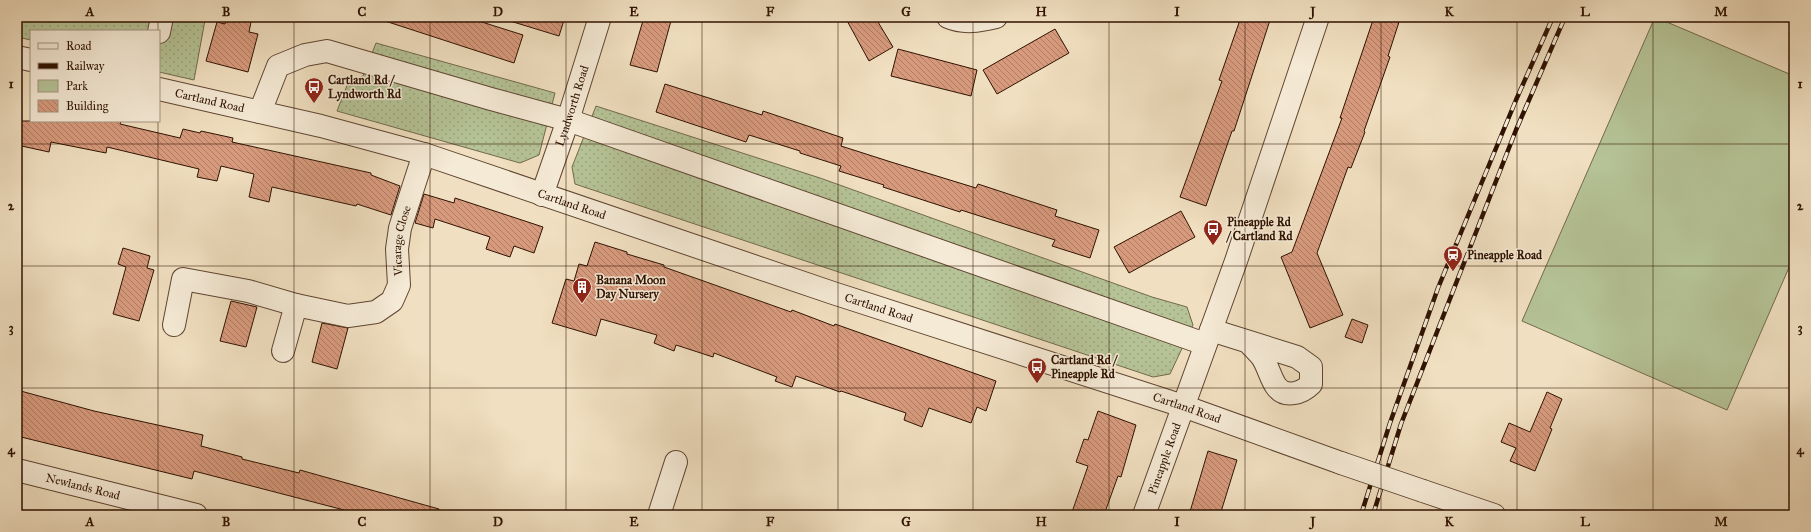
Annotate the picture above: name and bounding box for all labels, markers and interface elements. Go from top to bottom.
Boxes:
text: A [85,4,95,20]
text: B [222,4,231,20]
text: C [358,4,367,20]
text: D [493,4,503,20]
text: E [629,4,639,20]
text: F [766,4,775,20]
text: G [901,4,911,20]
text: H [1035,4,1047,20]
text: I [1174,4,1180,20]
text: J [1308,4,1316,20]
text: K [1444,4,1454,20]
text: L [1580,4,1590,20]
text: M [1714,4,1728,20]
legend [30,30,160,122]
text: Road [66,39,92,53]
text: Railway [66,59,105,73]
street label: Lyndworth Road [552,64,592,148]
place label: Cartland Rd / Lyndworth Rd [328,73,402,102]
text: 1 [8,76,14,92]
bus stop icon: Cartland Rd / Lyndworth Rd [303,76,325,104]
text: 1 [1797,76,1803,92]
text: Park [66,79,88,93]
street label: Cartland Road [173,86,246,115]
text: Building [66,99,109,114]
street label: Cartland Road [536,186,608,222]
text: 2 [8,198,15,214]
text: 2 [1797,198,1804,214]
street label: Vicarage Close [390,204,414,277]
place label: Pineapple Rd / Cartland Rd [1225,215,1294,243]
bus stop icon: Pineapple Rd / Cartland Rd [1202,218,1224,246]
station icon: Pineapple Road [1442,244,1464,272]
place label: Pineapple Road [1467,248,1543,263]
place label: Banana Moon Day Nursery [596,273,666,302]
building icon: Banana Moon Day Nursery [571,276,593,304]
street label: Cartland Road [843,290,915,325]
text: 3 [8,320,14,336]
text: 3 [1797,320,1803,336]
place label: Cartland Rd / Pineapple Rd [1051,353,1118,382]
bus stop icon: Cartland Rd / Pineapple Rd [1026,356,1048,384]
street label: Cartland Road [1151,390,1223,426]
street label: Pineapple Road [1145,421,1184,496]
text: 4 [7,442,15,458]
text: 4 [1796,442,1804,458]
street label: Newlands Road [44,470,122,503]
text: A [85,514,95,530]
text: B [222,514,231,530]
text: C [358,514,367,530]
text: D [493,514,503,530]
text: E [629,514,639,530]
text: F [766,514,775,530]
text: G [901,514,911,530]
text: H [1035,514,1047,530]
text: I [1174,514,1180,530]
text: J [1308,514,1316,530]
text: K [1444,514,1454,530]
text: L [1580,514,1590,530]
text: M [1714,514,1728,530]

